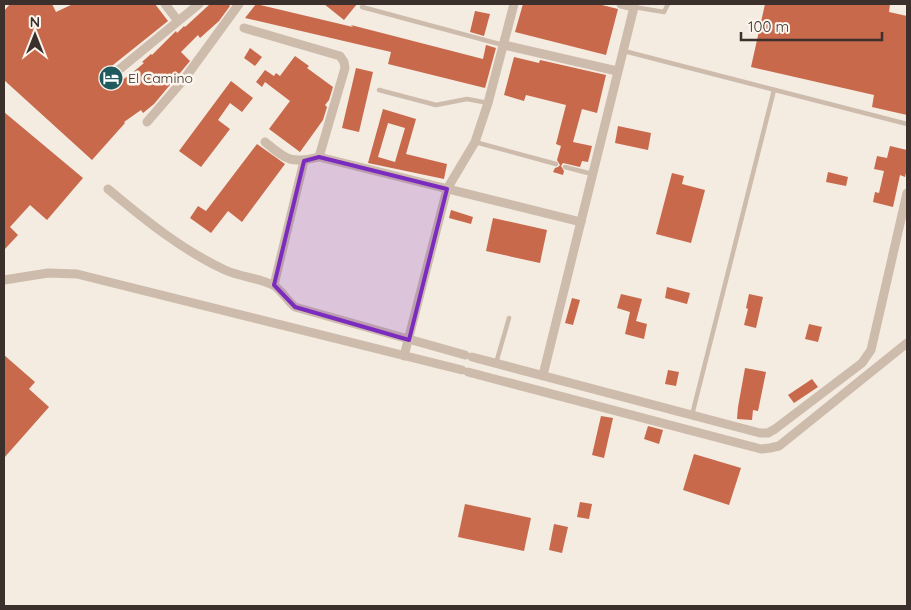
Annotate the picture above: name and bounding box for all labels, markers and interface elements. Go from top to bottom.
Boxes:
north arrow [10,10,60,60]
scale bar [741,10,882,42]
text: N [30,13,40,31]
text: 100 m [748,17,789,36]
hotel icon: El Camino [98,65,124,91]
place label: El Camino [128,69,193,87]

